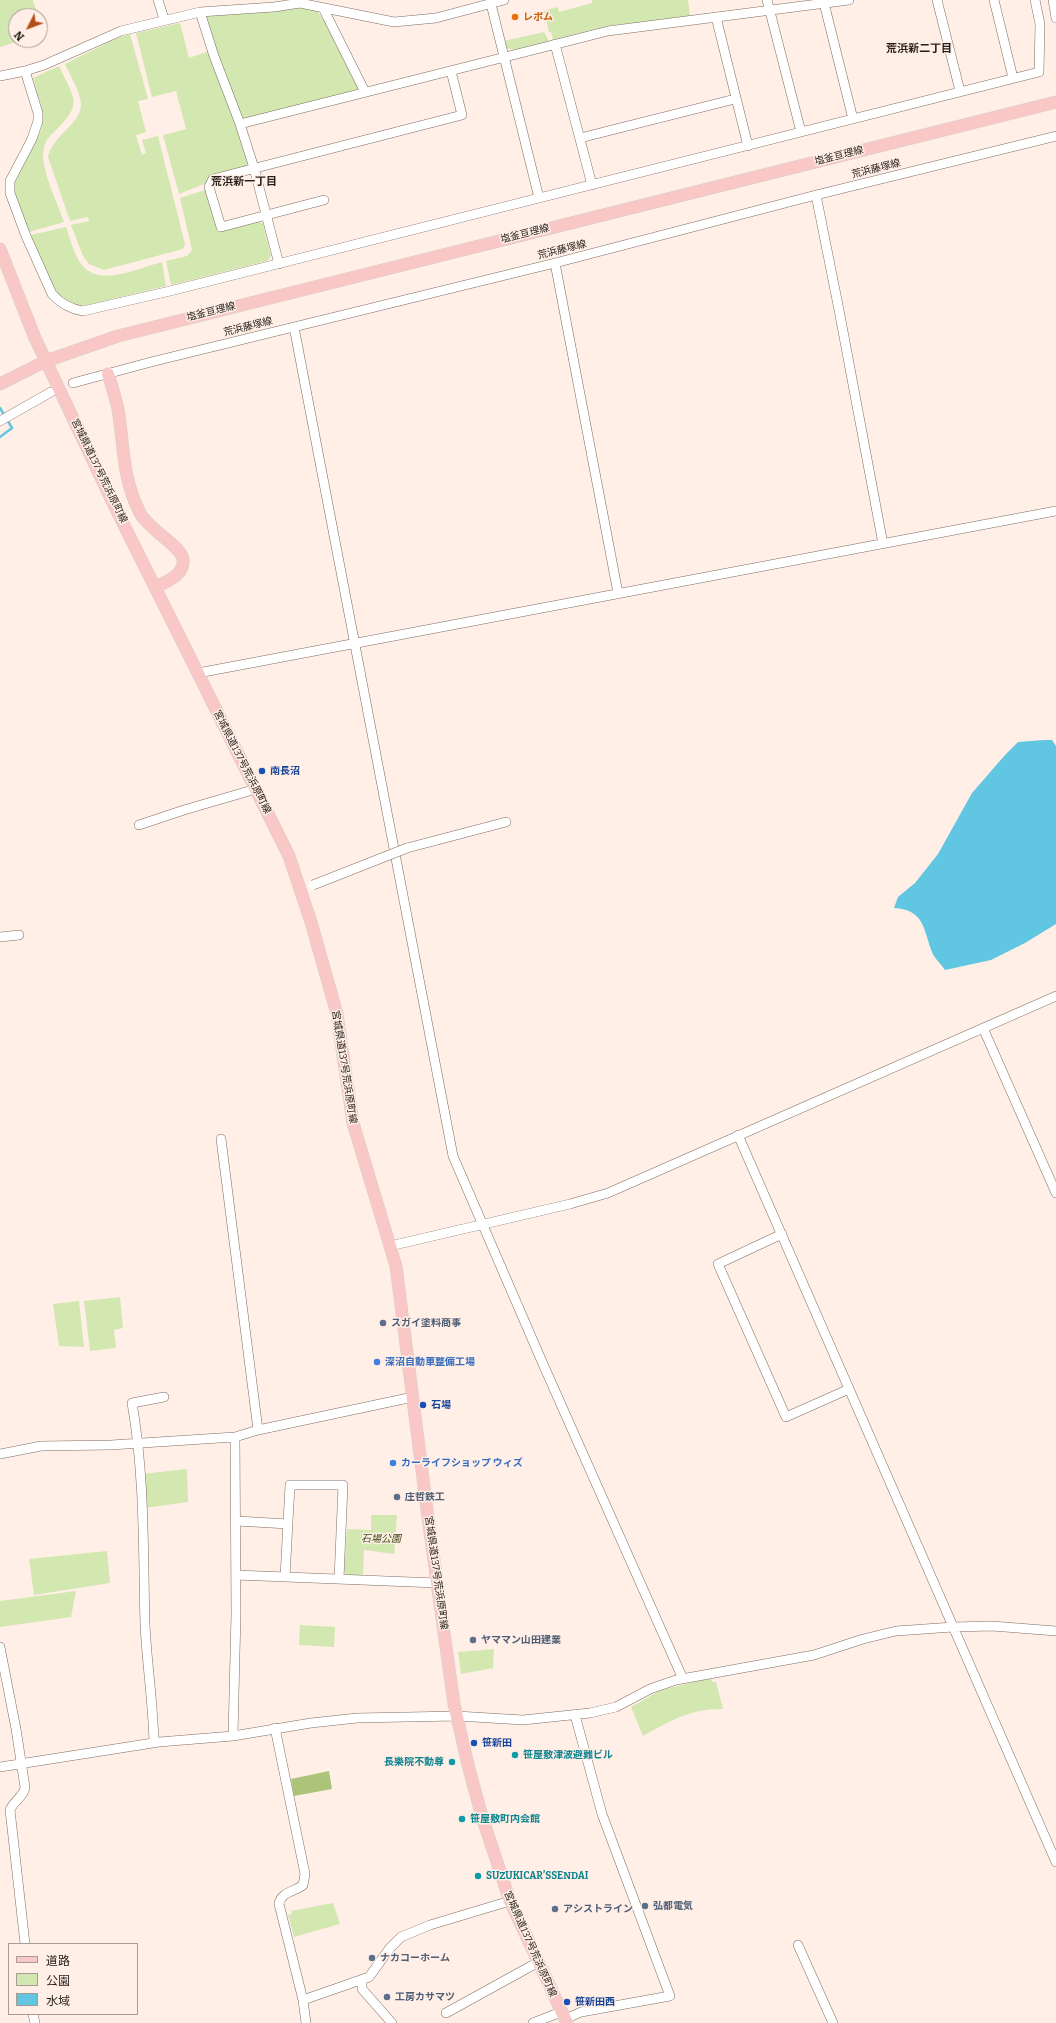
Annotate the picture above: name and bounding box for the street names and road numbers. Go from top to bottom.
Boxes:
street label: 塩釜亘理線 [813,144,865,168]
street label: 荒浜藤塚線 [850,157,902,181]
street label: 塩釜亘理線 [499,222,551,246]
street label: 荒浜藤塚線 [536,238,588,262]
street label: 塩釜亘理線 [185,300,237,324]
street label: 荒浜藤塚線 [222,315,274,339]
street label: 宮城県道137号荒浜原町線 [68,417,130,525]
street label: 宮城県道137号荒浜原町線 [211,708,273,816]
street label: 宮城県道137号荒浜原町線 [329,1009,359,1125]
street label: 宮城県道137号荒浜原町線 [422,1515,450,1631]
street label: 宮城県道137号荒浜原町線 [501,1889,559,1999]

